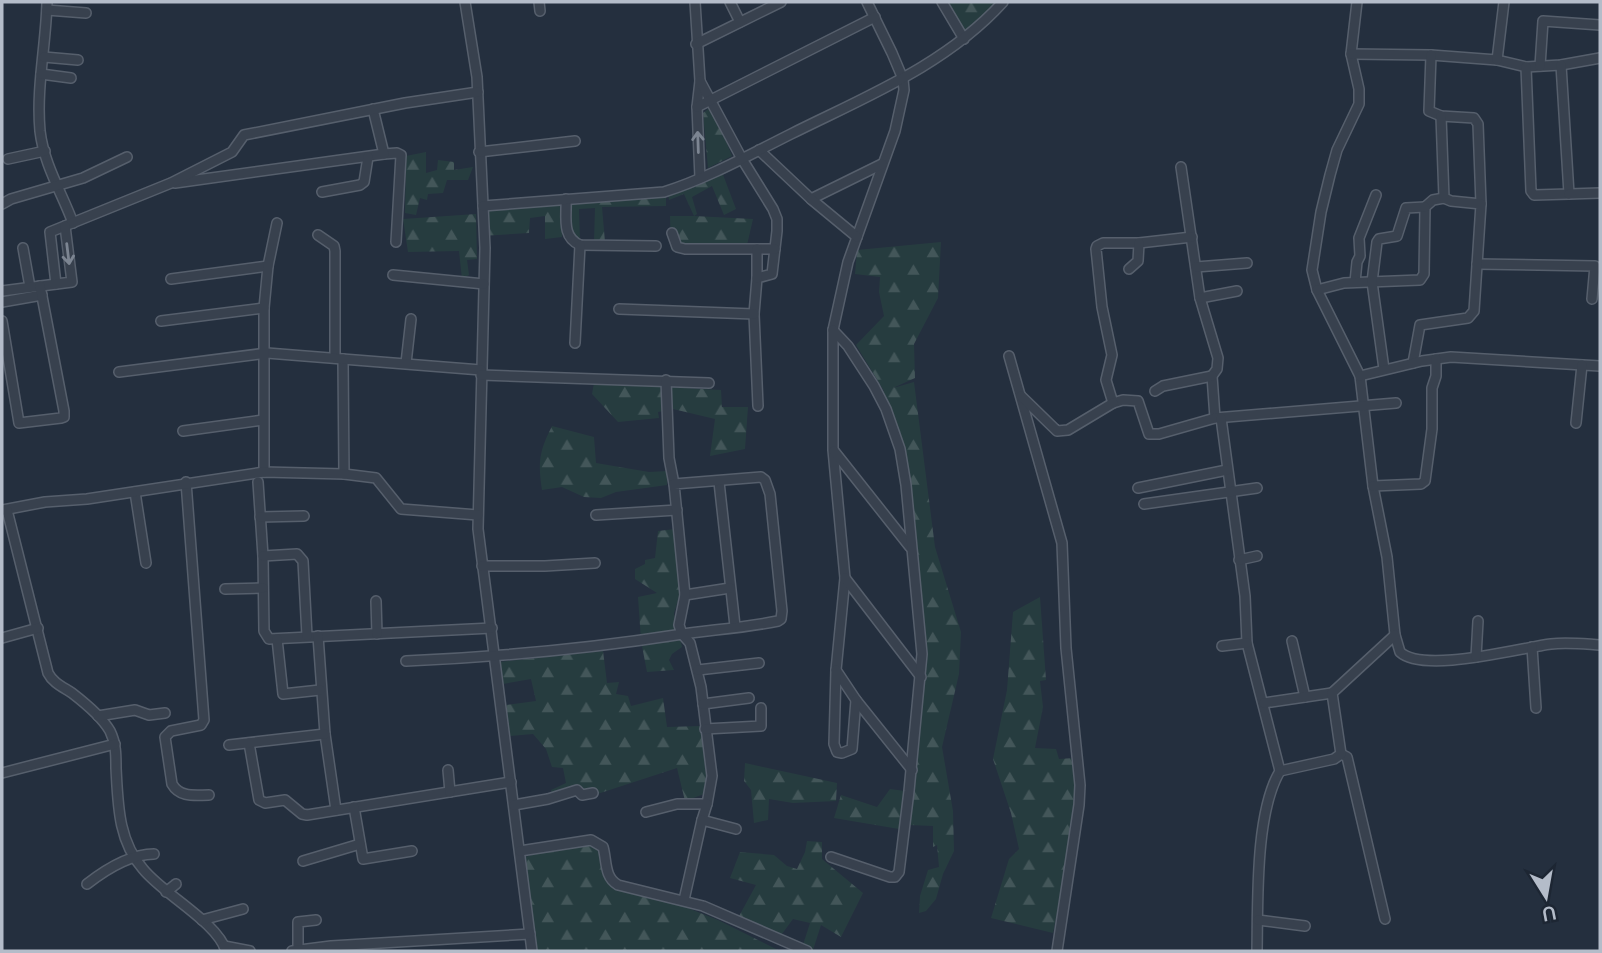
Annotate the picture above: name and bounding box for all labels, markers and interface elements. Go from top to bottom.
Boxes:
one-way arrow [692,131,705,154]
one-way arrow [62,242,75,265]
north arrow [1511,862,1581,932]
text: U [1540,902,1558,927]

